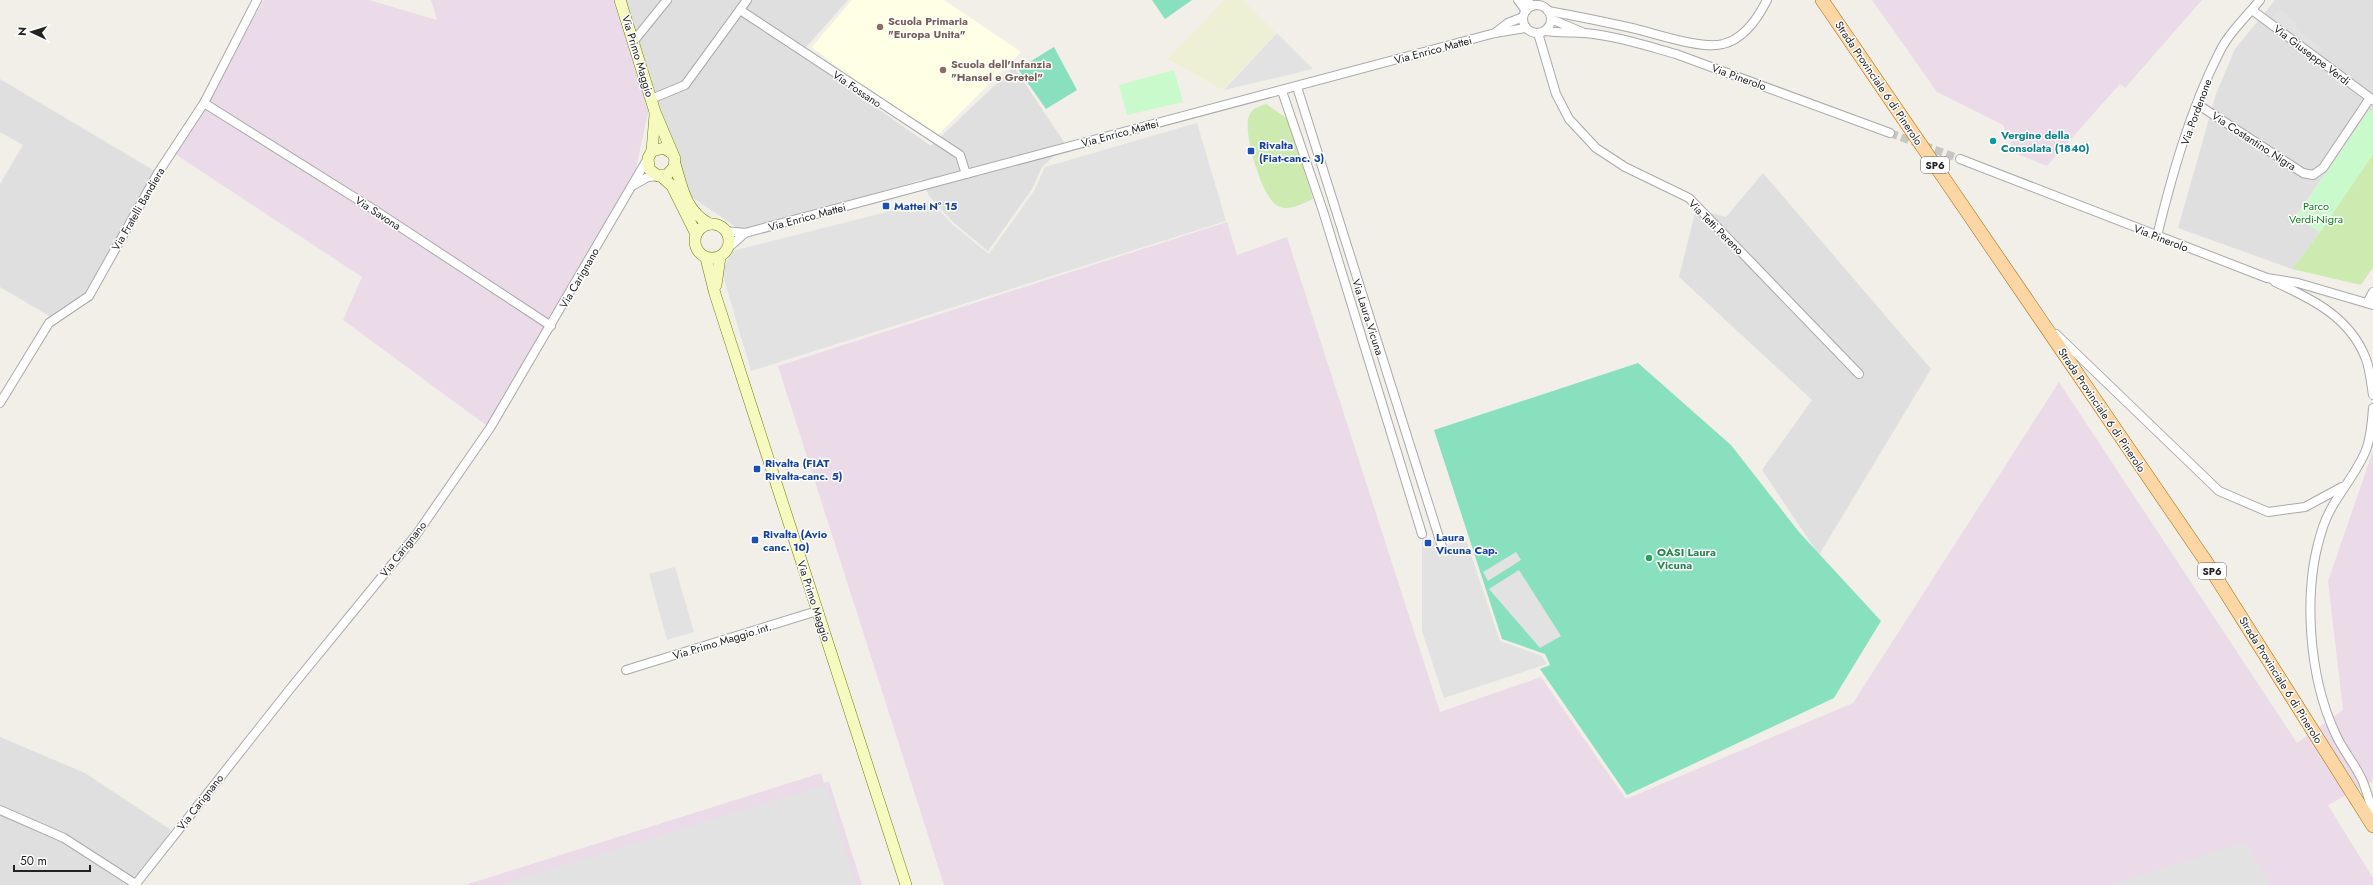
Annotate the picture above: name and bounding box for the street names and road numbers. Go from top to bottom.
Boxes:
street label: Via Primo Maggio [618,13,658,99]
street label: Strada Provinciale 6 di Pinerolo [1831,18,1927,148]
street label: Via Giuseppe Verdi [2270,21,2354,89]
street label: Via Enrico Mattei [1392,32,1474,68]
street label: Via Pinerolo [1709,60,1769,94]
street label: Via Fossano [829,67,885,111]
street label: Via Pordenone [2177,76,2215,147]
street label: Via Costantino Nigra [2209,108,2299,174]
street label: Via Enrico Mattei [1079,115,1161,151]
road number: SP6 [1921,157,1949,173]
street label: Via Fratelli Bandiera [108,164,168,254]
street label: Via Savona [352,192,404,234]
street label: Via Tetti Pereno [1685,196,1747,258]
street label: Via Enrico Mattei [766,199,848,235]
street label: Via Pinerolo [2131,220,2191,256]
street label: Via Carignano [555,245,603,311]
street label: Via Laura Vicuna [1348,277,1388,357]
street label: Strada Provinciale 6 di Pinerolo [2054,345,2150,475]
street label: Via Carignano [376,518,430,580]
street label: Via Primo Maggio [793,558,835,644]
road number: SP6 [2198,563,2226,579]
street label: Strada Provinciale 6 di Pinerolo [2235,614,2327,746]
street label: Via Primo Maggio int. [671,618,773,664]
street label: Via Carignano [173,771,227,833]

